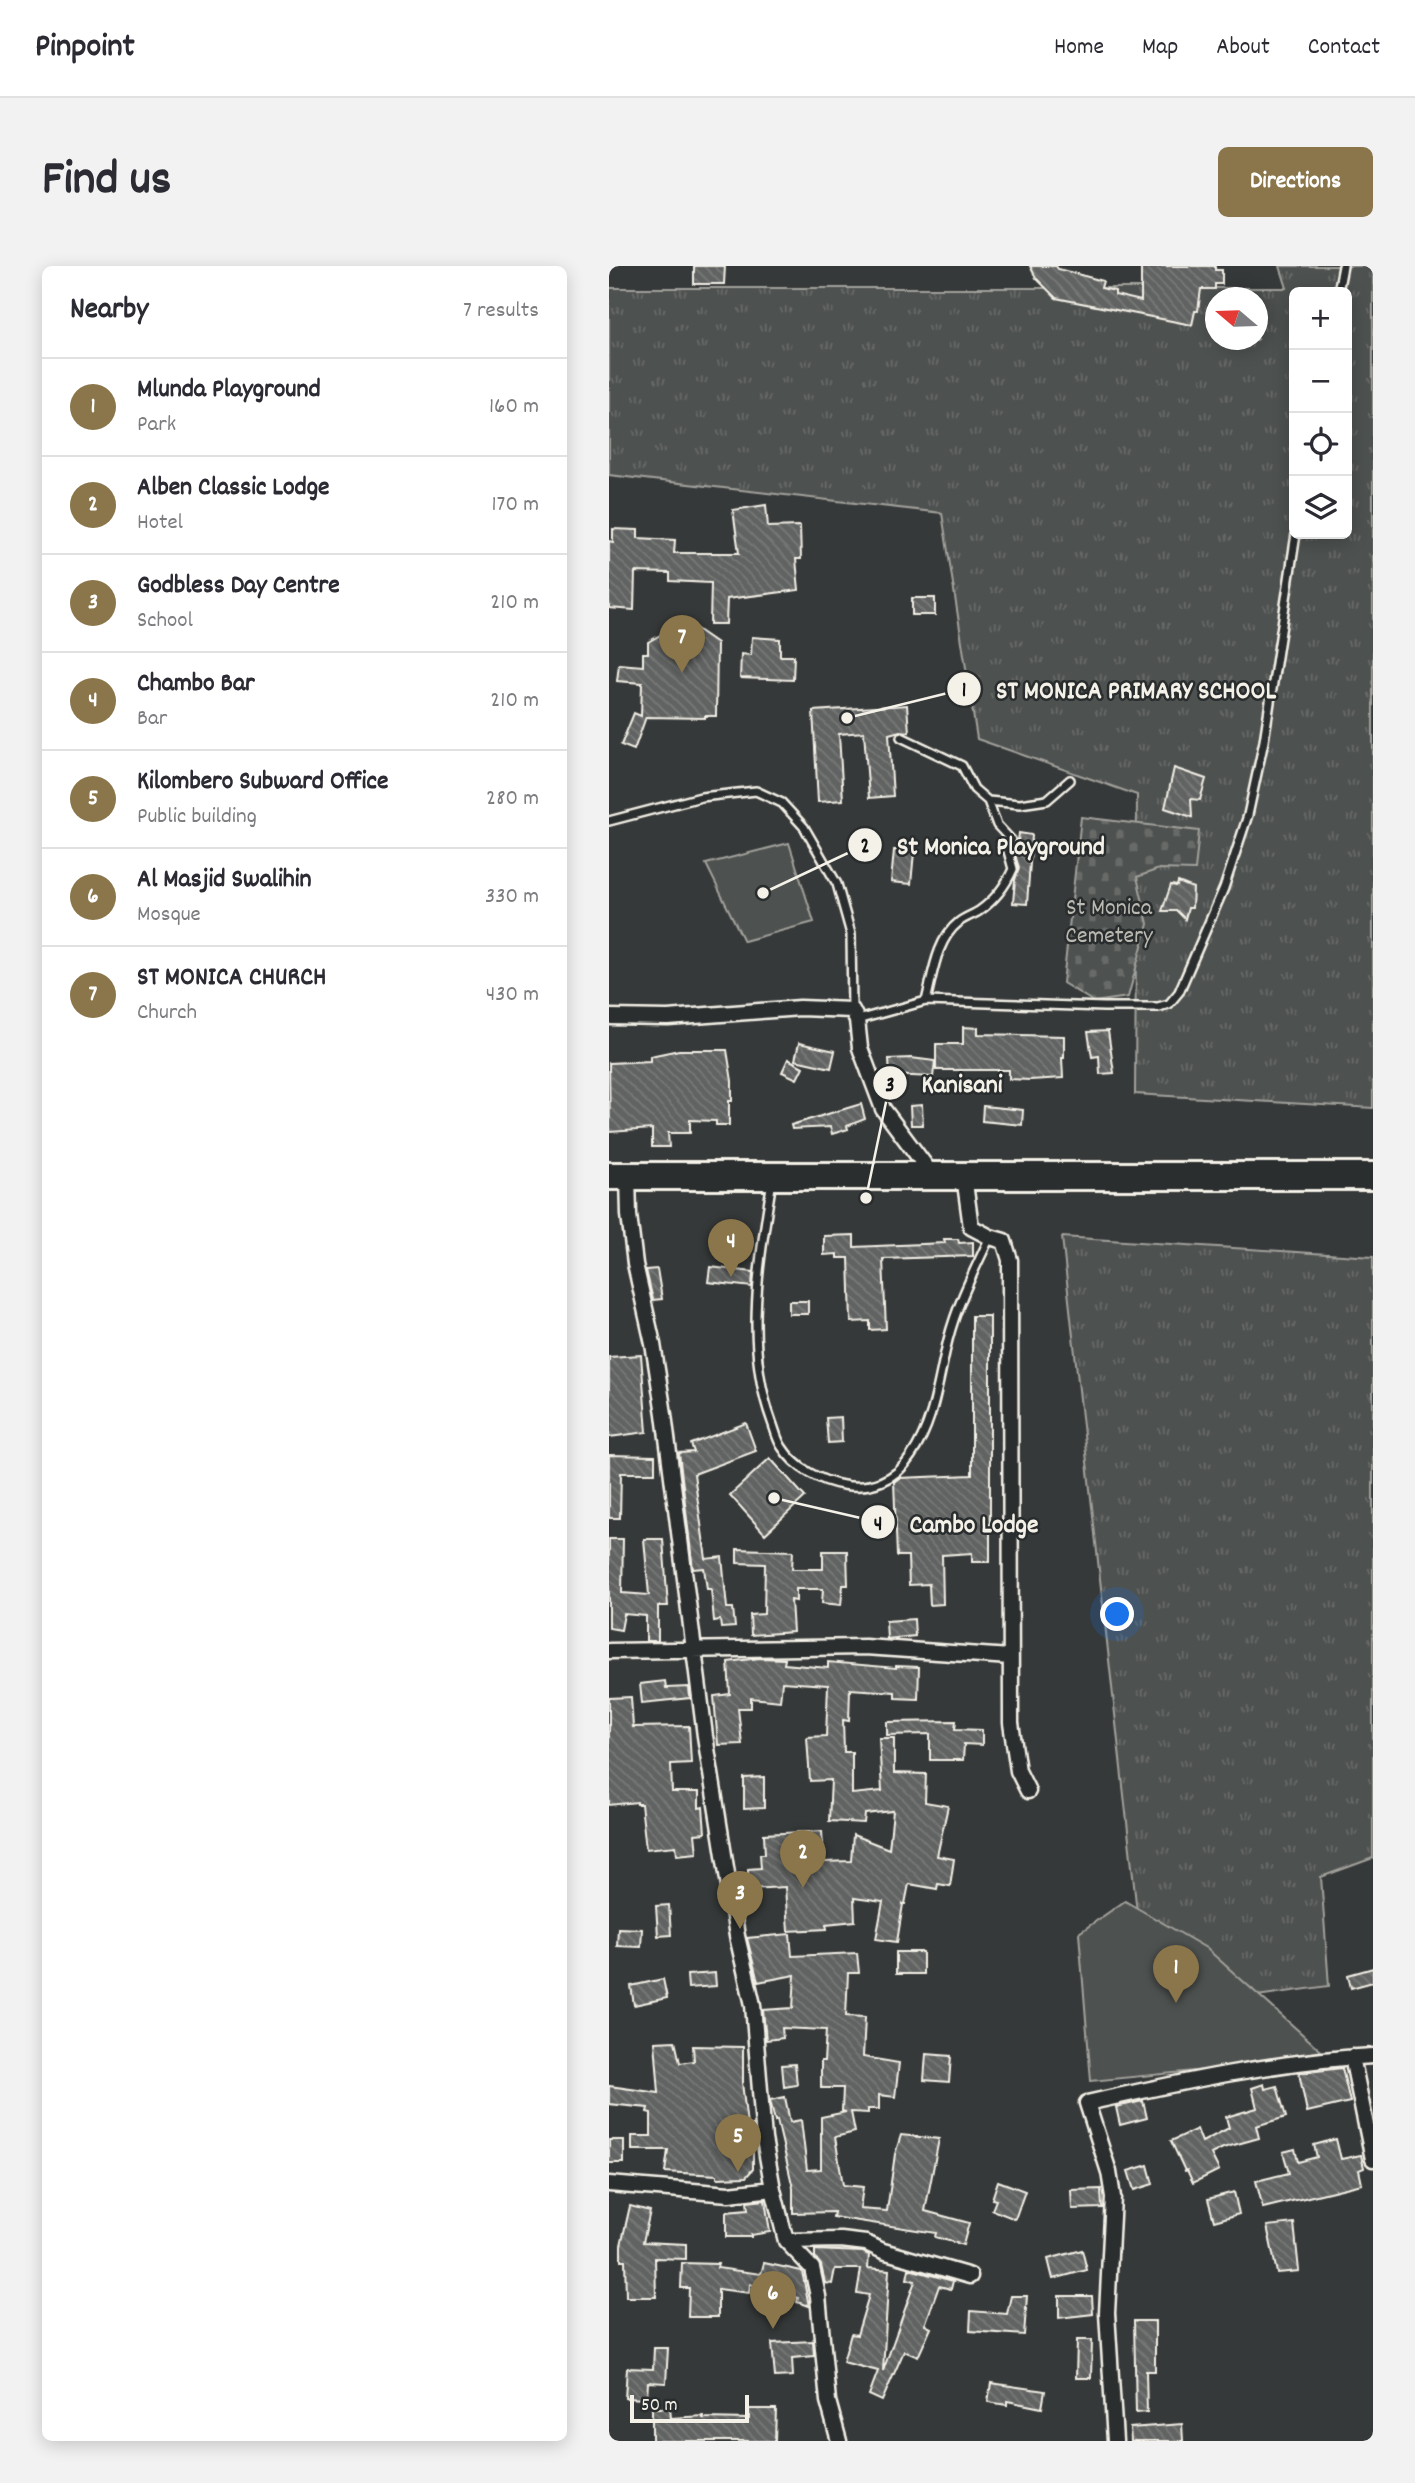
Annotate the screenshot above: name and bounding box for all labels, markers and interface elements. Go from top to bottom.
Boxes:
text: Pinpoint [35,25,135,72]
text: Home [1054,31,1104,65]
text: Map [1142,31,1178,65]
text: About [1216,31,1270,65]
text: Contact [1308,31,1380,65]
text: Find us [42,147,171,217]
button: Directions [1218,147,1373,217]
north arrow [1205,287,1268,350]
map controls [1289,287,1352,539]
button: + [1289,287,1352,350]
text: Nearby [70,290,148,333]
text: 7 results [463,295,539,328]
button: − [1289,350,1352,413]
text: Mlunda Playground [137,372,321,409]
text: 1 [90,391,96,424]
text: 160 m [489,391,539,424]
text: Park [137,409,176,442]
button: locate [1289,413,1352,476]
text: Alben Classic Lodge [137,470,330,507]
button: layers [1289,476,1352,539]
text: 2 [88,489,98,522]
text: 170 m [492,489,539,522]
text: Hotel [137,507,183,540]
text: Godbless Day Centre [137,568,340,605]
text: 3 [88,587,98,620]
text: 210 m [490,587,539,620]
text: School [137,605,193,638]
pin: 7 [659,615,705,673]
callout: ST MONICA PRIMARY SCHOOL [947,665,1290,712]
text: Chambo Bar [137,666,255,703]
text: ST MONICA PRIMARY SCHOOL [996,674,1276,711]
text: 1 [962,677,966,707]
text: 4 [88,685,98,718]
text: 210 m [490,685,539,718]
text: Bar [137,703,167,736]
text: Kilombero Subward Office [137,764,388,801]
text: 5 [88,783,98,816]
text: 280 m [486,783,539,816]
text: Public building [137,801,257,834]
callout: St Monica Playground [848,821,1119,868]
text: St Monica Playground [897,830,1105,867]
text: 2 [860,833,870,863]
text: Al Masjid Swalihin [137,862,311,899]
text: 6 [87,881,99,914]
text: 330 m [485,881,539,914]
park label: St Monica Cemetery [1065,892,1154,954]
text: Mosque [137,899,201,932]
text: ST MONICA CHURCH [137,960,326,997]
text: 7 [89,979,97,1012]
text: 430 m [486,979,539,1012]
text: Church [137,997,197,1030]
callout: Kanisani [873,1060,1017,1107]
text: Kanisani [922,1068,1003,1105]
text: 3 [885,1072,895,1102]
pin: 4 [708,1219,754,1277]
callout: Cambo Lodge [861,1499,1053,1546]
text: Cambo Lodge [910,1508,1038,1545]
text: 4 [874,1511,882,1541]
your location [1100,1597,1134,1631]
pin: 2 [780,1830,826,1888]
pin: 3 [717,1871,763,1929]
pin: 1 [1153,1945,1199,2003]
pin: 5 [715,2114,761,2172]
pin: 6 [750,2271,796,2329]
scale bar [630,2392,749,2424]
text: 50 m [641,2393,678,2420]

